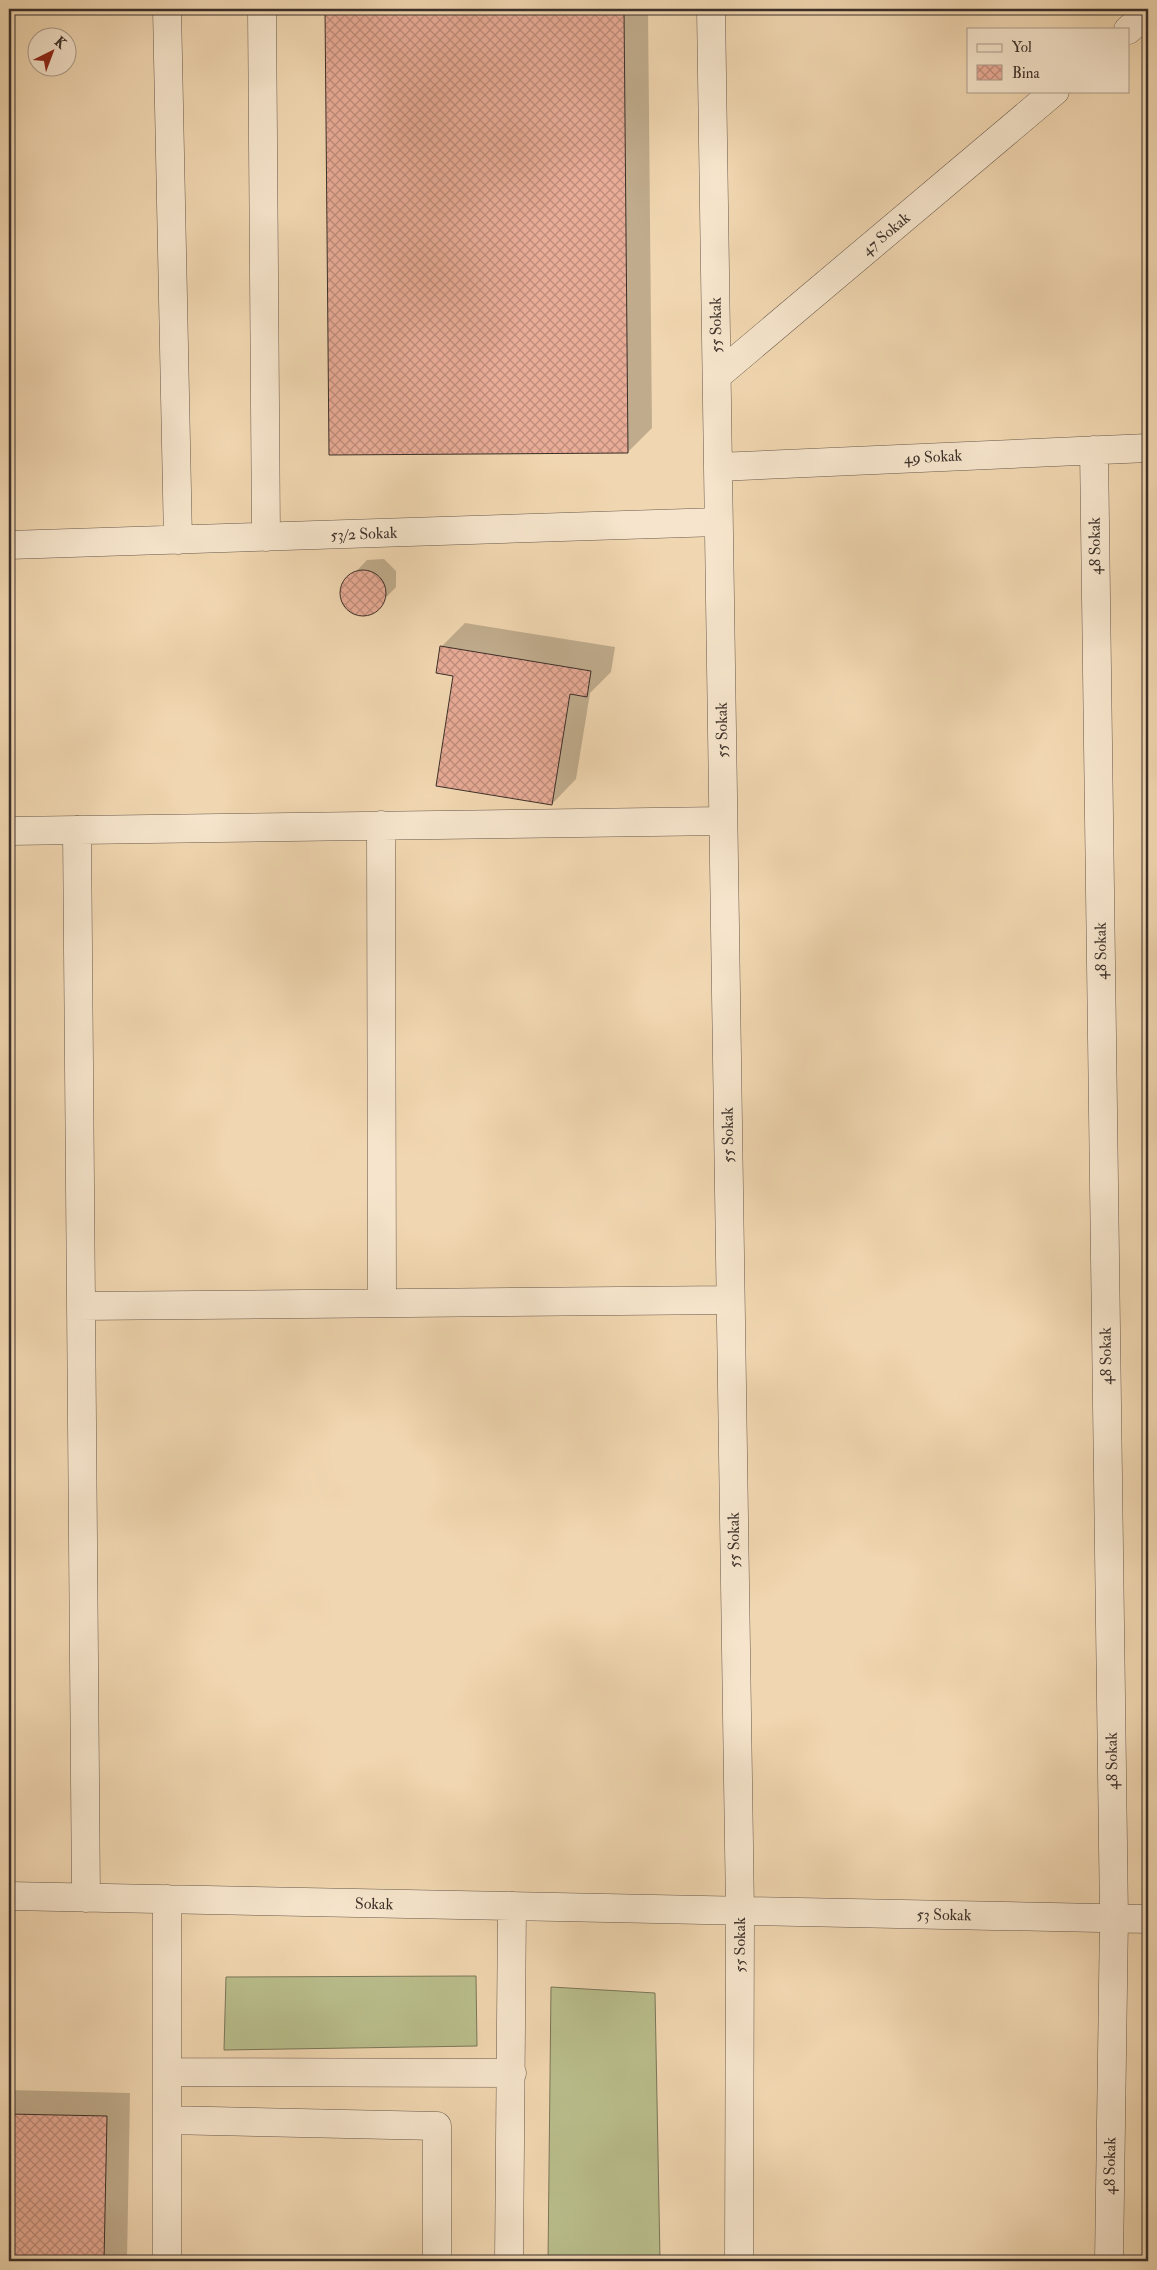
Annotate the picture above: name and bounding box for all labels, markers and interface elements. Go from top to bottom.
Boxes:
north arrow [28,28,78,78]
legend [967,28,1130,92]
text: K [51,33,71,53]
text: Yol [1012,38,1032,57]
text: Bina [1012,64,1040,83]
street label: 47 Sokak [858,208,915,260]
street label: 55 Sokak [706,297,726,353]
street label: 49 Sokak [903,445,963,469]
street label: 48 Sokak [1084,517,1106,575]
street label: 53/2 Sokak [330,523,398,545]
street label: 55 Sokak [712,702,732,758]
street label: 48 Sokak [1090,922,1112,980]
street label: 55 Sokak [718,1107,738,1163]
street label: 48 Sokak [1095,1327,1117,1385]
street label: 55 Sokak [724,1512,744,1568]
street label: 48 Sokak [1101,1732,1123,1790]
street label: Sokak [355,1894,394,1914]
street label: 53 Sokak [916,1905,972,1925]
street label: 55 Sokak [730,1917,750,1973]
street label: 48 Sokak [1099,2137,1121,2195]

